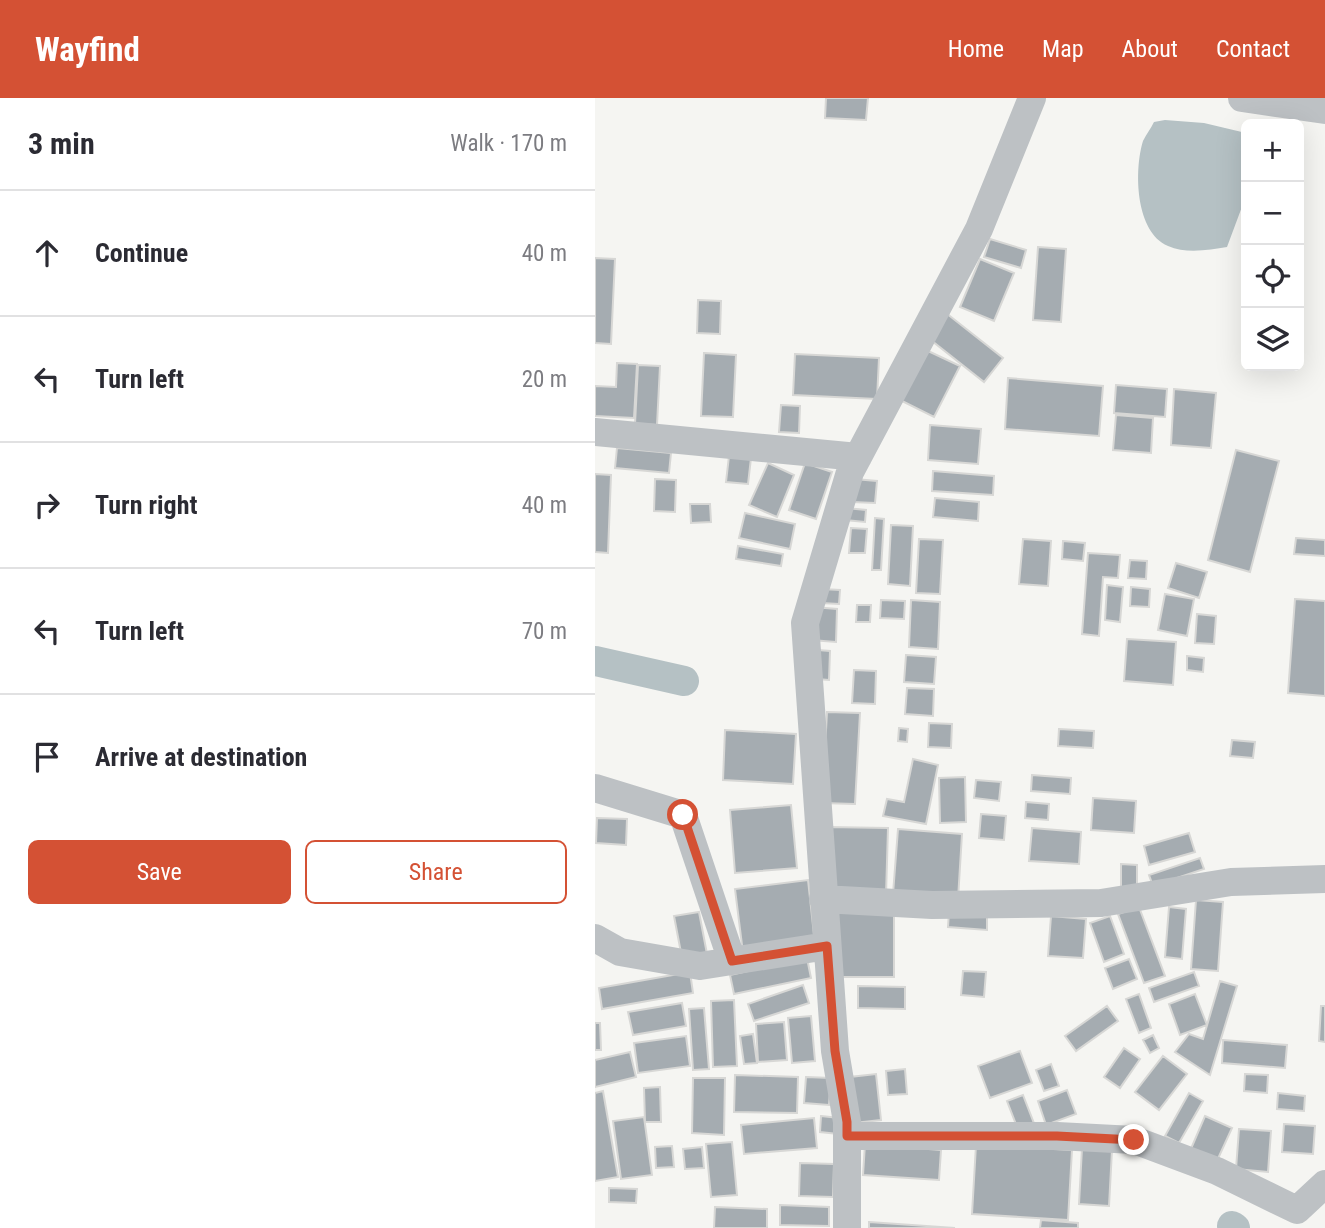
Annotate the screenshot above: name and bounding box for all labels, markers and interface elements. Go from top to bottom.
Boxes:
text: Wayfind [35,30,140,69]
text: Home [948,35,1004,63]
text: Map [1042,35,1084,63]
text: About [1122,35,1178,63]
text: Contact [1216,35,1290,63]
map controls [1241,119,1304,371]
button: + [1241,119,1304,182]
text: 3 min [28,126,95,161]
text: Walk · 170 m [450,130,567,157]
button: − [1241,182,1304,245]
icon: ahead [28,234,66,272]
text: Continue [95,238,188,268]
text: 40 m [522,240,567,267]
button: locate [1241,245,1304,308]
button: layers [1241,308,1304,371]
icon: left [28,360,66,398]
text: Turn left [95,364,184,394]
text: 20 m [522,366,567,393]
icon: right [28,486,66,524]
text: Turn right [95,490,197,520]
text: 40 m [522,492,567,519]
icon: left [28,612,66,650]
text: Turn left [95,616,184,646]
text: 70 m [522,618,567,645]
icon: arrive [28,738,66,776]
text: Arrive at destination [95,742,307,772]
route start [667,799,698,830]
button: Save [28,840,291,904]
button: Share [305,840,567,904]
route end [1118,1124,1149,1155]

